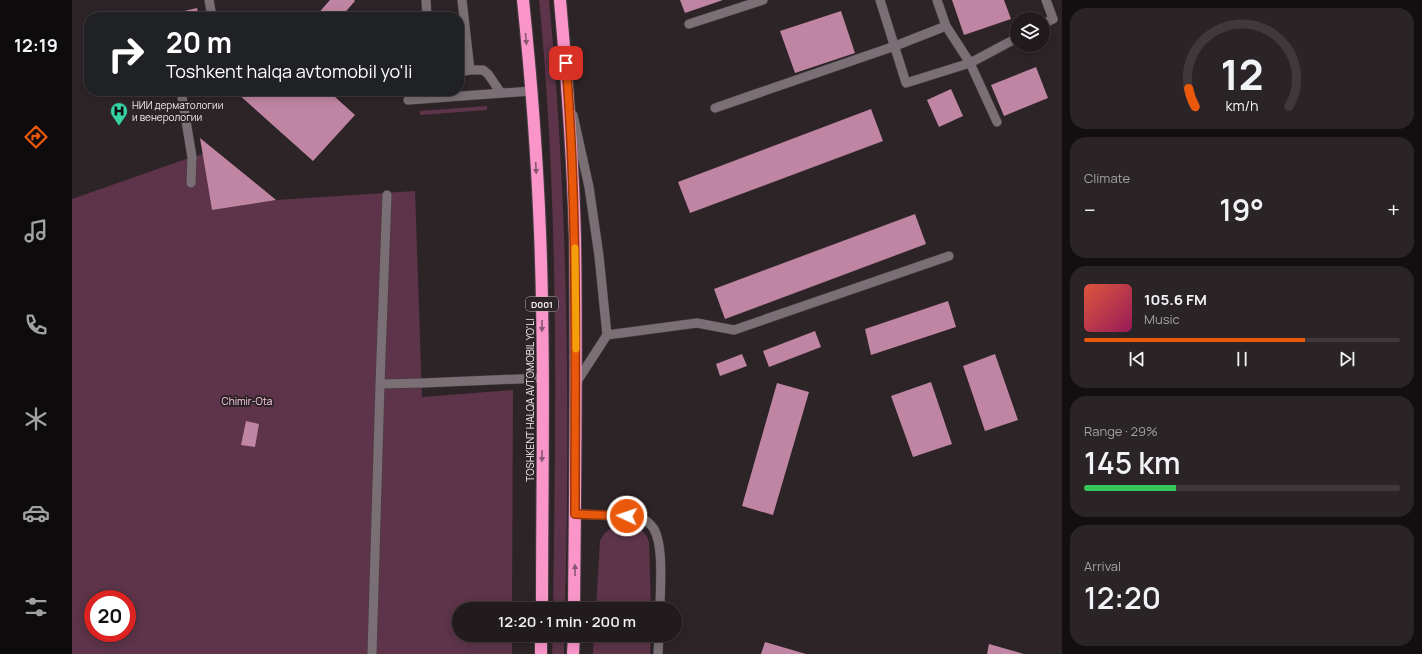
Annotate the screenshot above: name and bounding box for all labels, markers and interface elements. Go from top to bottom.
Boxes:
map controls [1010,12,1050,52]
button: layers [1010,12,1050,52]
text: 20 m [166,23,232,61]
icon: right [100,28,152,80]
text: 12:19 [14,33,58,57]
one-way arrow [523,33,530,45]
text: 12 [1221,45,1264,101]
pin [549,46,583,80]
icon: arrive [555,52,577,74]
text: Toshkent halqa avtomobil yo'li [166,59,412,83]
text: km/h [1225,95,1259,114]
place label: НИИ дерматологии и венерологии [132,98,223,124]
hospital icon: НИИ дерматологии и венерологии [109,101,129,126]
icon: directions [22,123,50,151]
one-way arrow [533,162,540,174]
text: Climate [1084,169,1130,187]
text: 19° [1219,189,1264,230]
text: − [1084,195,1096,225]
text: + [1387,195,1400,225]
icon: music [22,217,50,245]
text: 105.6 FM [1144,289,1207,310]
road number: D001 [526,297,558,311]
text: Music [1144,310,1180,328]
icon: phone [22,311,50,339]
street label: TOSHKENT HALQA AVTOMOBIL YO'LI [523,318,537,482]
one-way arrow [539,320,545,333]
icon: previous [1126,348,1148,370]
icon: pause [1231,348,1253,370]
icon: next [1336,348,1358,370]
park label: Chimir-Ota [222,394,272,408]
icon: climate [22,405,50,433]
text: Range · 29% [1084,422,1158,440]
text: 145 km [1084,442,1180,483]
one-way arrow [539,450,545,463]
position arrow [606,495,648,537]
icon: car [22,499,50,527]
text: Arrival [1084,557,1121,575]
one-way arrow [572,563,578,576]
text: 12:20 [1084,577,1161,618]
speed limit sign: 20 [84,590,136,642]
icon: filters [22,593,50,621]
text: 12:20 · 1 min · 200 m [498,611,636,632]

